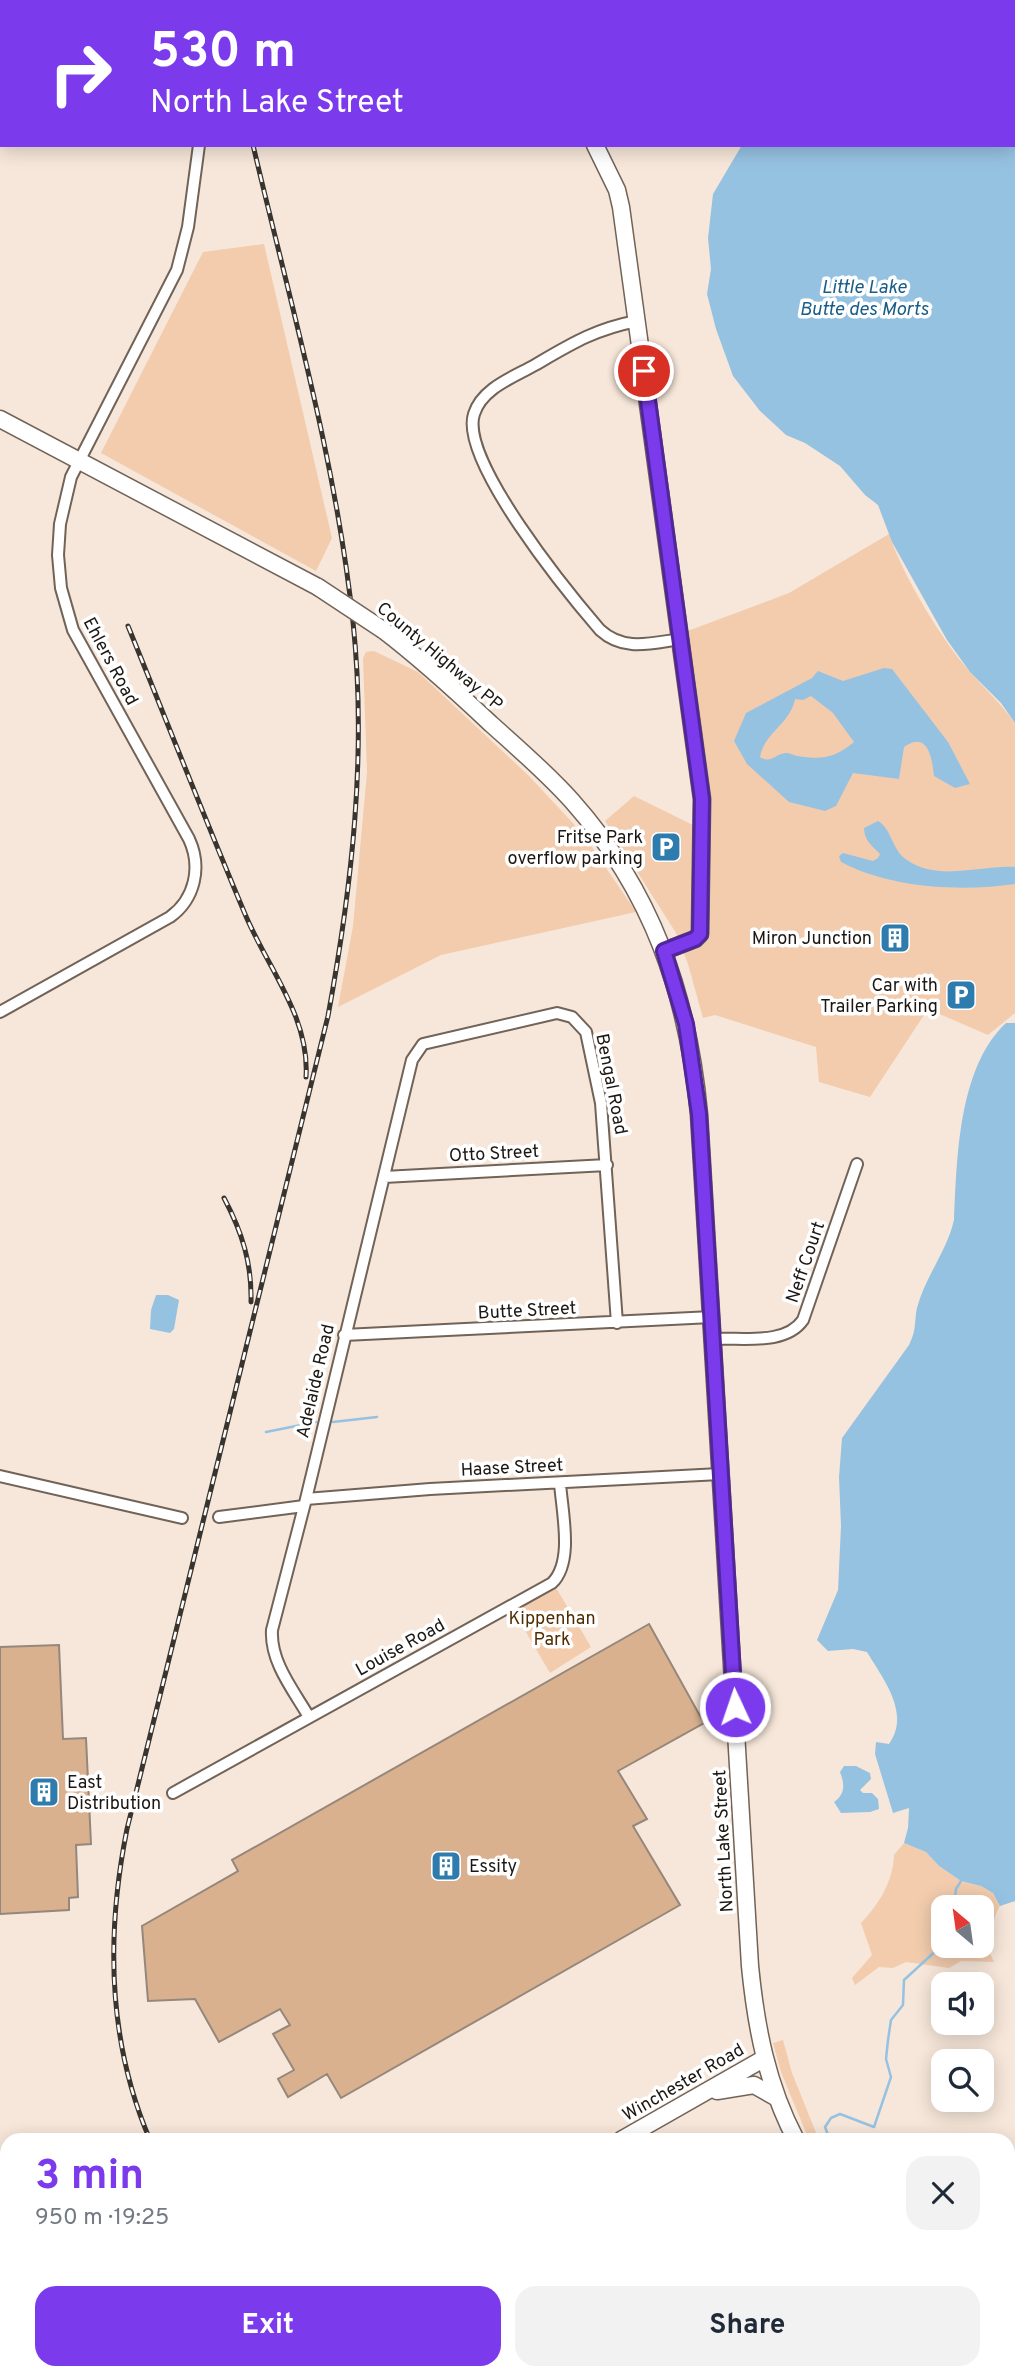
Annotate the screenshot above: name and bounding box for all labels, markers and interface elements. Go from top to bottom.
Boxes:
text: 530 m [150,23,296,85]
icon: right [35,28,126,119]
text: North Lake Street [150,84,404,124]
water label: Little Lake Butte des Morts [799,276,929,322]
pin [614,341,674,401]
icon: arrive [625,352,663,390]
street label: County Highway PP [371,598,507,717]
street label: Ehlers Road [77,614,143,710]
place label: Fritse Park overflow parking [508,827,643,871]
parking icon: Fritse Park overflow parking [649,830,683,864]
building icon: Miron Junction [878,921,912,955]
place label: Miron Junction [752,928,872,951]
place label: Car with Trailer Parking [820,975,938,1019]
parking icon: Car with Trailer Parking [944,978,978,1012]
street label: Bengal Road [589,1032,632,1137]
street label: Otto Street [448,1141,540,1168]
street label: Neff Court [782,1219,831,1306]
street label: Butte Street [477,1297,577,1326]
street label: Adelaide Road [292,1322,341,1441]
street label: Haase Street [460,1454,564,1483]
park label: Kippenhan Park [508,1608,596,1652]
street label: Louise Road [352,1614,449,1682]
position arrow [698,1670,772,1744]
street label: North Lake Street [709,1769,740,1913]
place label: East Distribution [67,1772,161,1816]
building icon: East Distribution [27,1775,61,1809]
building icon: Essity [429,1849,463,1883]
place label: Essity [469,1856,517,1879]
north arrow [931,1895,994,1958]
map controls [931,1895,994,2112]
button: sound [931,1972,994,2035]
street label: Winchester Road [619,2039,749,2127]
button: search [931,2049,994,2112]
text: 3 min [35,2151,144,2204]
button: close [906,2156,980,2230]
text: 950 m · 19:25 [35,2204,169,2233]
button: Exit [35,2286,501,2366]
button: Share [515,2286,980,2366]

